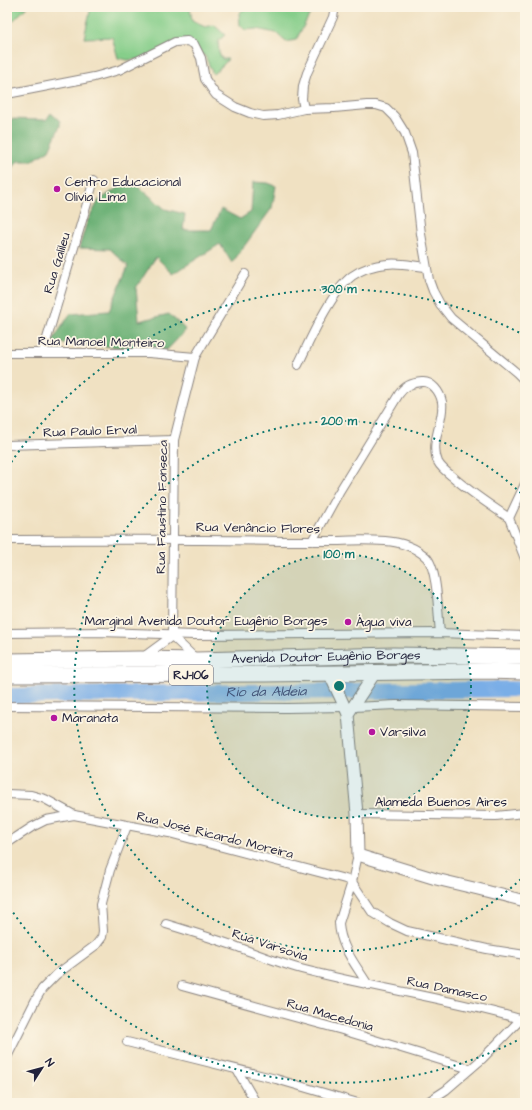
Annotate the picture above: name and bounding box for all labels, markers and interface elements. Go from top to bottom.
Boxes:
place label: Centro Educacional Olívia Lima [65,173,181,206]
marker: Centro Educacional Olívia Lima [52,184,62,194]
street label: Rua Galileu [39,230,75,296]
text: 300 m [320,281,357,298]
street label: Rua Manoel Monteiro [38,332,165,352]
text: 200 m [320,413,358,430]
street label: Rua Paulo Erval [43,420,137,442]
street label: Rua Faustino Fonseca [152,440,172,574]
street label: Rua Venâncio Flores [196,518,321,538]
text: 100 m [324,546,355,563]
street label: Marginal Avenida Doutor Eugênio Borges [85,612,328,631]
place label: Água viva [356,613,412,632]
marker: Água viva [343,617,353,627]
street label: Avenida Doutor Eugênio Borges [231,646,421,668]
road number: RJ-106 [169,665,213,685]
centre of rings [332,679,346,693]
water label: Rio da Aldeia [226,682,307,702]
place label: Maranata [62,709,119,727]
marker: Maranata [49,713,59,723]
place label: Varsilva [380,723,426,741]
marker: Varsilva [367,727,377,737]
street label: Alameda Buenos Aires [375,793,508,811]
street label: Rua José Ricardo Moreira [135,807,296,863]
street label: Rua Varsovia [230,924,311,966]
street label: Rua Damasco [405,972,489,1006]
street label: Rua Macedonia [285,994,376,1036]
north arrow [22,1048,62,1088]
text: N [42,1055,58,1070]

